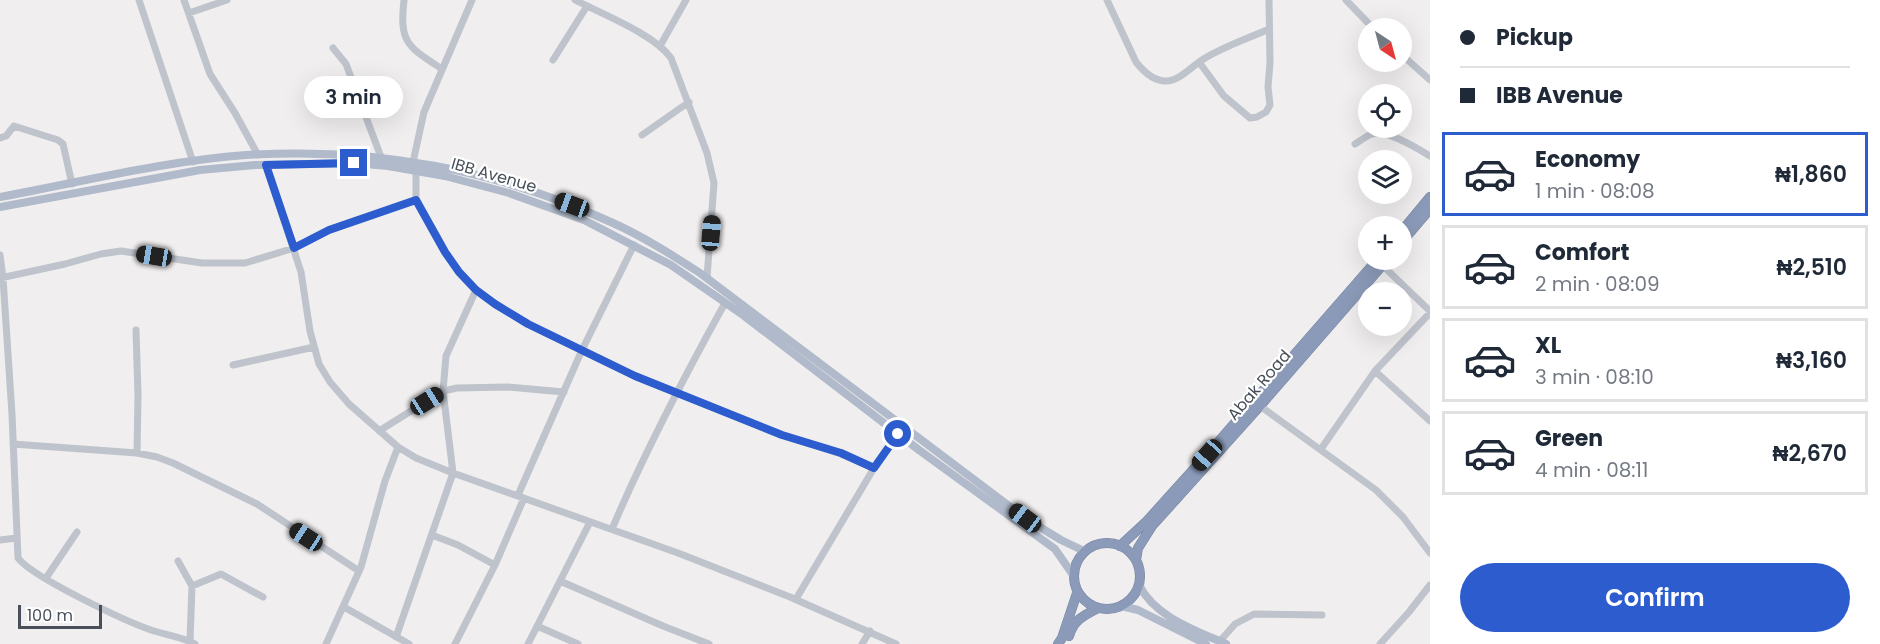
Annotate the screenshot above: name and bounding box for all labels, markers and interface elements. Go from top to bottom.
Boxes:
north arrow [1358,18,1412,72]
map controls [1358,18,1412,336]
text: Pickup [1496,22,1573,53]
callout: 3 min [304,76,404,118]
text: IBB Avenue [1496,80,1623,111]
text: 3 min [325,83,382,111]
button: locate [1358,84,1412,138]
text: Economy [1535,144,1640,175]
icon: car [1463,147,1517,201]
route end [340,149,367,176]
button: layers [1358,150,1412,204]
street label: IBB Avenue [449,152,539,198]
text: ₦1,860 [1775,159,1847,190]
text: 1 min · 08:08 [1535,177,1655,205]
car [552,190,592,220]
car [700,214,722,252]
button: + [1358,216,1412,270]
text: Comfort [1535,237,1629,268]
icon: car [1463,240,1517,294]
car [135,244,173,268]
text: ₦2,510 [1777,252,1847,283]
text: 2 min · 08:09 [1535,270,1660,298]
button: − [1358,282,1412,336]
text: XL [1535,330,1561,361]
icon: car [1463,333,1517,387]
street label: Abak Road [1222,345,1296,425]
text: ₦3,160 [1776,345,1847,376]
text: 3 min · 08:10 [1535,363,1654,391]
car [407,384,447,418]
route start [884,420,911,447]
text: Green [1535,423,1603,454]
icon: car [1463,426,1517,480]
car [1188,436,1226,474]
text: ₦2,670 [1773,438,1847,469]
text: 4 min · 08:11 [1535,456,1648,484]
car [1005,500,1045,536]
car [286,520,326,554]
button: Confirm [1460,563,1850,632]
scale bar [18,602,102,630]
text: 100 m [27,604,73,627]

